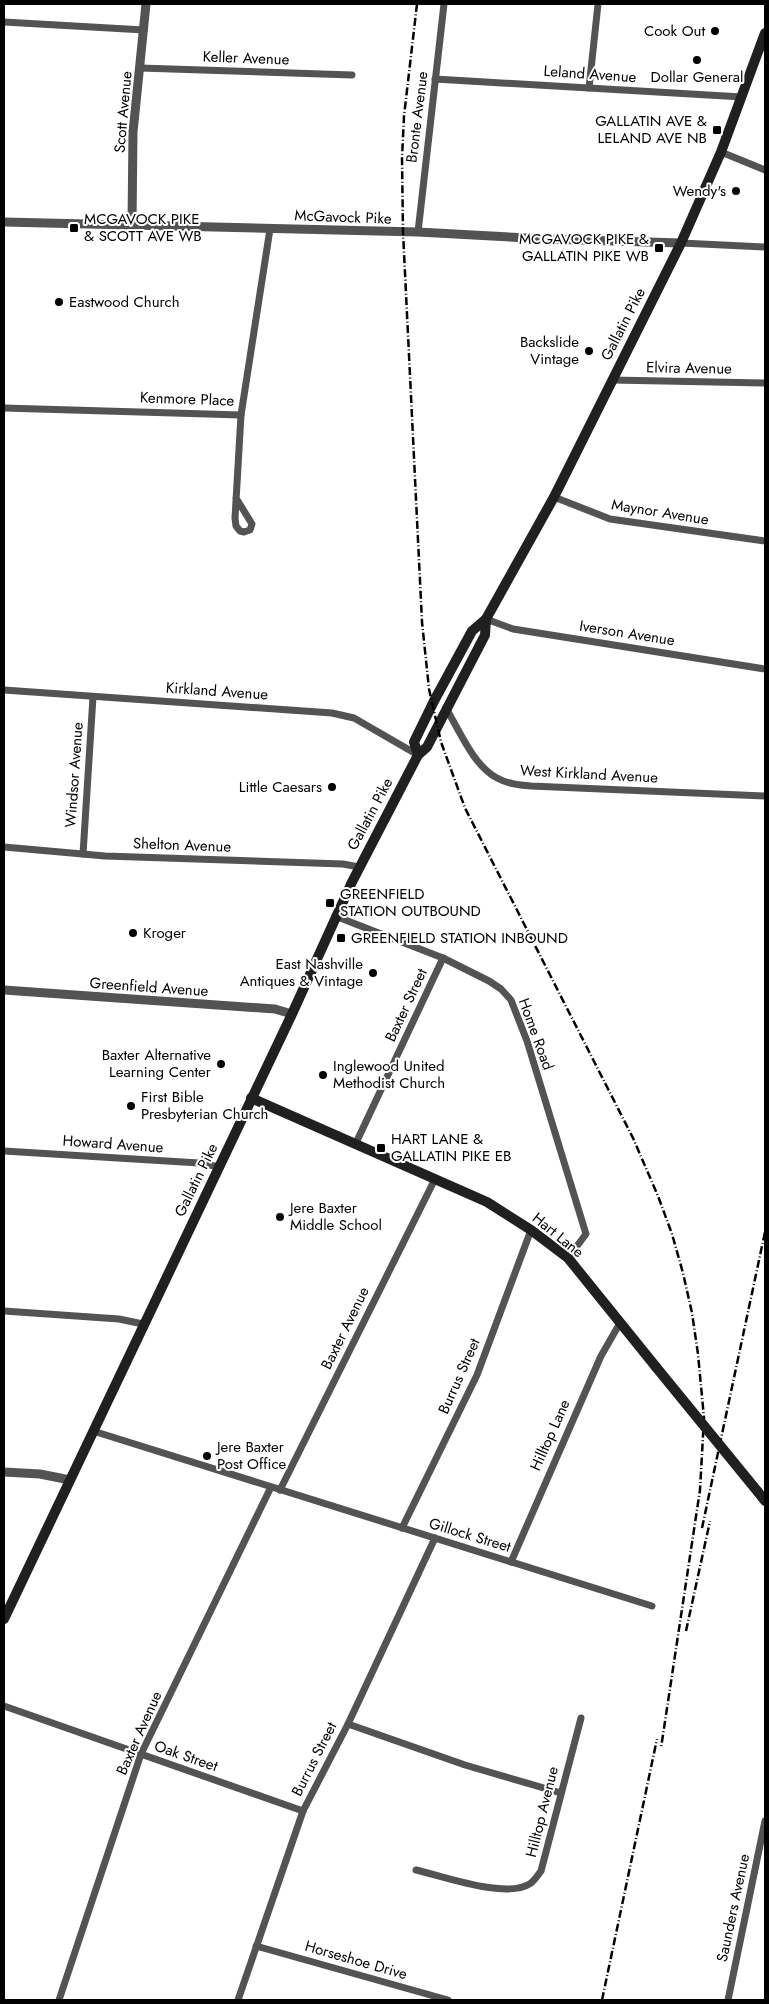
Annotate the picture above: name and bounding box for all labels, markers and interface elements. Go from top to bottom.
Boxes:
place label: Cook Out [644,20,705,42]
marker: Cook Out [709,25,721,37]
street label: Keller Avenue [202,45,290,71]
marker: Dollar General [691,54,703,66]
street label: Leland Avenue [543,60,637,88]
place label: Dollar General [651,66,743,88]
street label: Scott Avenue [108,70,138,154]
street label: Bronte Avenue [400,70,434,164]
place label: GALLATIN AVE & LELAND AVE NB [595,110,707,149]
marker: GALLATIN AVE & LELAND AVE NB [711,124,723,136]
place label: Wendy's [673,180,726,202]
marker: Wendy's [730,185,742,197]
street label: McGavock Pike [294,204,392,230]
place label: MCGAVOCK PIKE & SCOTT AVE WB [84,208,202,247]
marker: MCGAVOCK PIKE & SCOTT AVE WB [68,222,80,234]
place label: MCGAVOCK PIKE & GALLATIN PIKE WB [519,228,649,267]
marker: MCGAVOCK PIKE & GALLATIN PIKE WB [653,242,665,254]
street label: Gallatin Pike [595,284,651,364]
place label: Eastwood Church [69,291,180,313]
marker: Eastwood Church [53,296,65,308]
place label: Backslide Vintage [520,331,579,370]
marker: Backslide Vintage [583,345,595,357]
street label: Elvira Avenue [646,356,732,380]
street label: Kenmore Place [139,386,235,412]
street label: Maynor Avenue [610,493,711,531]
street label: Iverson Avenue [578,615,677,651]
street label: Kirkland Avenue [165,676,269,706]
street label: Windsor Avenue [59,721,89,829]
street label: West Kirkland Avenue [520,759,659,789]
street label: Gallatin Pike [342,774,398,854]
place label: Little Caesars [239,776,322,798]
marker: Little Caesars [326,781,338,793]
street label: Shelton Avenue [133,832,232,858]
place label: GREENFIELD STATION OUTBOUND [340,883,481,922]
marker: GREENFIELD STATION OUTBOUND [324,897,336,909]
place label: Kroger [143,922,187,944]
marker: Kroger [127,927,139,939]
place label: GREENFIELD STATION INBOUND [351,927,568,949]
marker: GREENFIELD STATION INBOUND [335,932,347,944]
place label: East Nashville Antiques & Vintage [240,953,363,992]
street label: Baxter Street [379,964,433,1045]
marker: East Nashville Antiques & Vintage [367,967,379,979]
street label: Greenfield Avenue [89,972,209,1002]
street label: Home Road [513,995,559,1073]
place label: Baxter Alternative Learning Center [102,1044,212,1083]
place label: Inglewood United Methodist Church [333,1055,445,1094]
marker: Baxter Alternative Learning Center [215,1058,227,1070]
marker: Inglewood United Methodist Church [317,1069,329,1081]
place label: First Bible Presbyterian Church [141,1086,269,1125]
marker: First Bible Presbyterian Church [125,1100,137,1112]
place label: HART LANE & GALLATIN PIKE EB [391,1128,511,1167]
street label: Howard Avenue [62,1130,164,1159]
street label: Gallatin Pike [169,1139,223,1220]
marker: HART LANE & GALLATIN PIKE EB [375,1142,387,1154]
place label: Jere Baxter Middle School [288,1197,382,1236]
street label: Hart Lane [527,1207,589,1263]
marker: Jere Baxter Middle School [274,1211,286,1223]
street label: Baxter Avenue [315,1283,375,1373]
street label: Burrus Street [433,1334,486,1417]
street label: Hilltop Lane [525,1396,576,1474]
place label: Jere Baxter Post Office [215,1436,287,1475]
marker: Jere Baxter Post Office [201,1450,213,1462]
street label: Gillock Street [426,1512,514,1558]
street label: Baxter Avenue [111,1687,167,1778]
street label: Burrus Street [286,1718,342,1800]
street label: Oak Street [151,1735,221,1777]
street label: Hilltop Avenue [520,1764,564,1860]
street label: Saunders Avenue [711,1852,755,1964]
street label: Horseshoe Drive [302,1935,410,1985]

